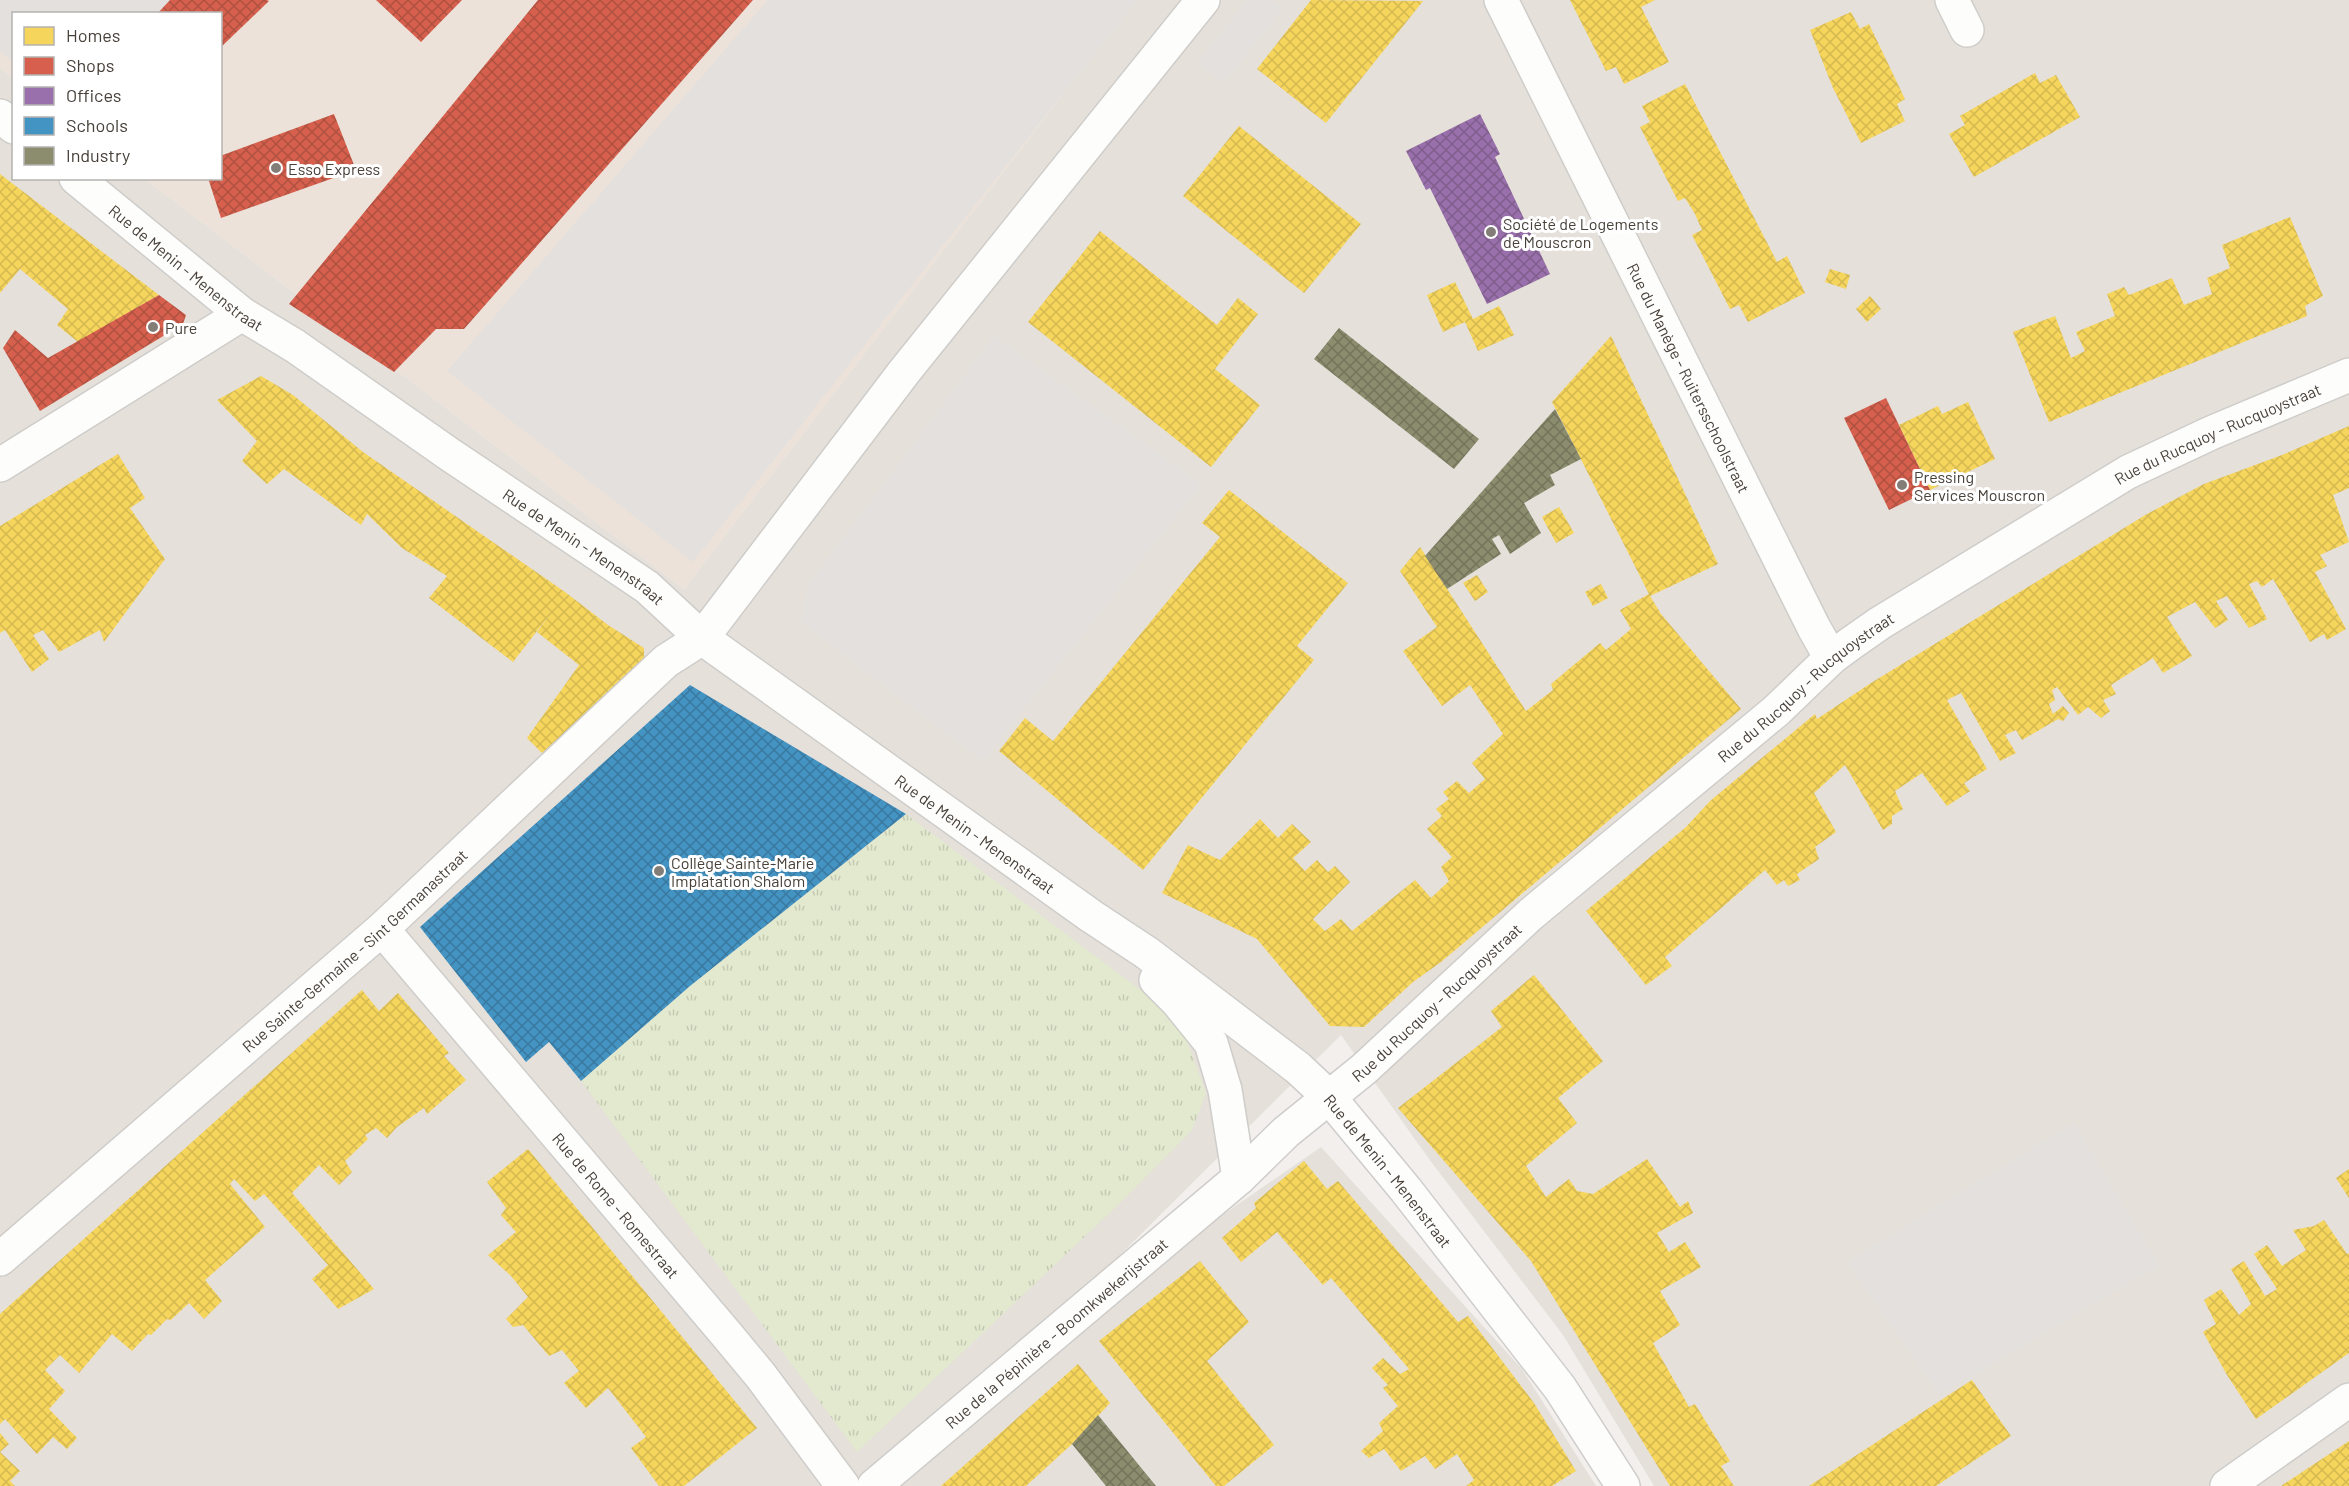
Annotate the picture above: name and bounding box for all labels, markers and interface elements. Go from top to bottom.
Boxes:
legend [12,12,222,180]
text: Homes [66,24,120,46]
text: Shops [66,54,115,76]
text: Offices [66,84,122,106]
text: Schools [66,114,128,136]
text: Industry [66,144,130,166]
place label: Esso Express [288,159,380,178]
marker: Esso Express [269,161,283,175]
street label: Rue de Menin - Menenstraat [106,200,267,334]
place label: Société de Logements de Mouscron [1503,214,1658,251]
marker: Société de Logements de Mouscron [1484,225,1498,239]
street label: Rue du Manège - Ruitersschoolstraat [1624,260,1754,496]
place label: Pure [165,318,197,337]
marker: Pure [146,320,160,334]
street label: Rue du Rucquoy - Rucquoystraat [2111,379,2323,488]
place label: Pressing Services Mouscron [1914,467,2045,504]
marker: Pressing Services Mouscron [1895,478,1909,492]
street label: Rue de Menin - Menenstraat [500,484,669,608]
street label: Rue du Rucquoy - Rucquoystraat [1713,608,1897,765]
street label: Rue de Menin - Menenstraat [892,770,1059,897]
street label: Rue Sainte-Germaine - Sint Germanastraat [238,845,471,1055]
place label: Collège Sainte-Marie Implatation Shalom [671,853,814,890]
marker: Collège Sainte-Marie Implatation Shalom [652,864,666,878]
street label: Rue du Rucquoy - Rucquoystraat [1347,919,1525,1085]
street label: Rue de Menin - Menenstraat [1321,1090,1456,1251]
street label: Rue de Rome - Romestraat [549,1128,684,1281]
street label: Rue de la Pépinière - Boomkwekerijstraat [941,1233,1171,1432]

